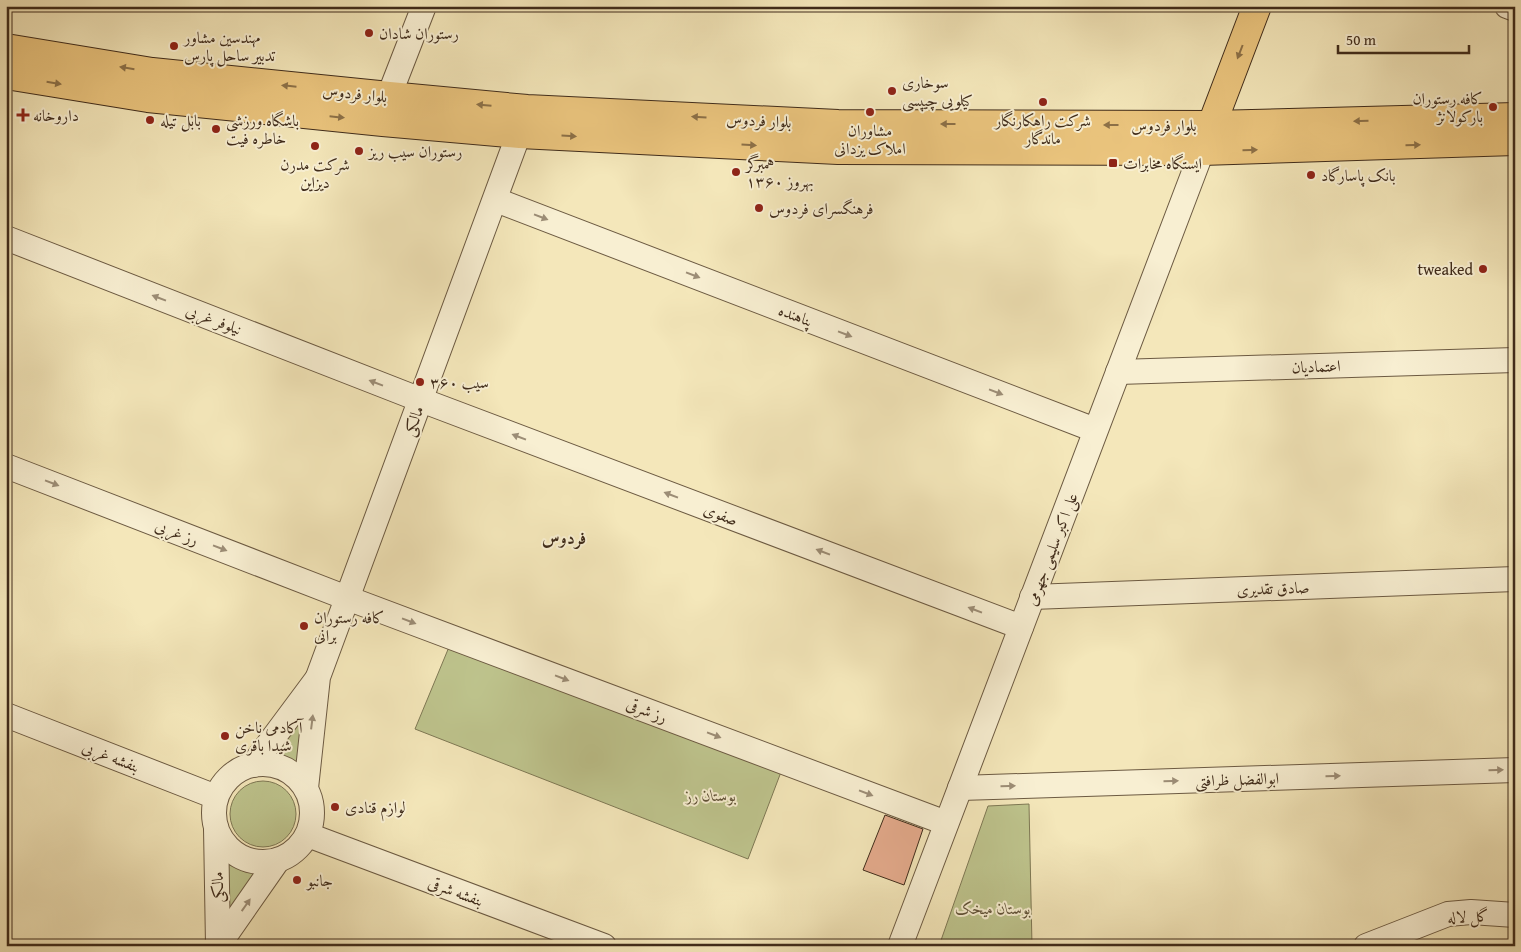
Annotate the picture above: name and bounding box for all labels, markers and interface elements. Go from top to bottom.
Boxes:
place label: رستوران شادان [379,21,459,45]
scale bar [1338,22,1470,54]
place label: مهندسین مشاور تدبیر ساحل پارس [182,25,276,67]
marker: رستوران شادان [363,27,375,39]
text: 50 m [1346,29,1377,50]
marker: مهندسین مشاور تدبیر ساحل پارس [168,40,180,52]
one-way arrow [1236,45,1244,60]
one-way arrow [119,63,135,71]
place label: سوخاری كيلويی چيپسی [902,70,973,112]
street label: بلوار فردوس [321,78,389,108]
one-way arrow [47,79,63,87]
one-way arrow [280,82,296,90]
marker: سوخاری كيلويی چيپسی [886,85,898,97]
place label: کافه رستوران بارکولانژ [1412,86,1483,128]
marker: شرکت راهکارنگار ماندگار [1037,96,1049,108]
one-way arrow [476,101,492,109]
marker: کافه رستوران بارکولانژ [1487,101,1499,113]
place label: داروخانه [33,103,79,127]
street label: بلوار فردوس [726,106,792,134]
marker: مشاوران املاک یزدانی [864,106,876,118]
place label: بابل تیله [160,108,201,132]
place label: باشگاه ورزشی خاطره فیت [226,108,299,150]
place label: شرکت راهکارنگار ماندگار [993,108,1091,150]
marker: داروخانه [17,109,29,121]
one-way arrow [690,113,706,121]
street label: بلوار فردوس [1131,113,1197,137]
marker: بابل تیله [144,114,156,126]
one-way arrow [329,114,345,122]
place label: مشاوران املاک یزدانی [834,118,906,160]
one-way arrow [1353,118,1369,126]
one-way arrow [940,120,956,128]
one-way arrow [1103,121,1119,129]
marker: باشگاه ورزشی خاطره فیت [210,123,222,135]
one-way arrow [561,133,577,141]
place label: رستوران سیب ریز [367,139,462,163]
marker: شرکت مدرن دیزاین [309,140,321,152]
one-way arrow [1405,140,1421,148]
one-way arrow [741,142,757,150]
marker: رستوران سیب ریز [353,145,365,157]
one-way arrow [1243,146,1259,154]
place label: همبرگر بهروز ۱۳۶۰ [744,151,814,193]
place label: ایستگاه مخابرات [1123,151,1202,175]
place label: شرکت مدرن دیزاین [280,152,350,194]
marker: ایستگاه مخابرات [1107,157,1119,169]
place label: بانک پاسارگاد [1321,163,1395,187]
marker: همبرگر بهروز ۱۳۶۰ [730,166,742,178]
marker: بانک پاسارگاد [1305,169,1317,181]
place label: فرهنگسرای فردوس [769,196,874,220]
marker: فرهنگسرای فردوس [753,202,765,214]
one-way arrow [534,214,549,221]
place label: tweaked [1417,257,1473,281]
marker: tweaked [1477,263,1489,275]
one-way arrow [686,272,700,280]
one-way arrow [151,294,166,302]
street label: نیلوفر غربی [182,297,246,341]
street label: پناهنده [775,297,817,334]
one-way arrow [838,330,853,338]
street label: اعتمادیان [1291,353,1341,379]
place label: سیب ۳۶۰ [430,370,489,394]
marker: سیب ۳۶۰ [414,376,426,388]
one-way arrow [369,378,383,386]
one-way arrow [989,389,1004,396]
street label: مالکی [396,402,430,440]
one-way arrow [512,433,526,441]
one-way arrow [45,479,60,487]
street label: علی اکبر سلیمی جهرمی [1018,489,1084,609]
one-way arrow [663,491,678,499]
street label: صفوی [700,497,742,531]
street label: رز غربی [152,513,202,551]
district label: فردوس [542,524,586,551]
one-way arrow [212,545,227,552]
one-way arrow [816,548,830,556]
street label: صادق تقدیری [1236,575,1310,601]
place label: كافه رستوران برانى [314,605,385,647]
one-way arrow [967,606,982,614]
one-way arrow [402,618,417,625]
marker: كافه رستوران برانى [298,620,310,632]
one-way arrow [554,675,569,682]
street label: رز شرقی [623,691,671,729]
one-way arrow [309,714,317,730]
place label: آکادمی ناخن شیدا باقری [235,715,304,757]
marker: آکادمی ناخن شیدا باقری [219,730,231,742]
one-way arrow [706,732,721,740]
street label: بنفشه غربی [79,734,143,778]
street label: ابوالفضل ظرافتی [1195,766,1279,792]
one-way arrow [1488,766,1504,774]
one-way arrow [1326,771,1342,779]
one-way arrow [1163,777,1179,785]
one-way arrow [1001,782,1017,790]
park label: بوستان رز [685,783,736,807]
one-way arrow [859,789,874,797]
place label: لوازم قنادی [345,795,406,822]
marker: لوازم قنادی [329,801,341,813]
place label: جانبو [305,868,333,892]
street label: بنفشه شرقی [425,870,487,912]
street label: مالکی [205,871,229,903]
marker: جانبو [291,874,303,886]
park label: بوستان میخک [955,896,1031,920]
one-way arrow [241,898,251,912]
street label: گل لاله [1447,903,1489,929]

